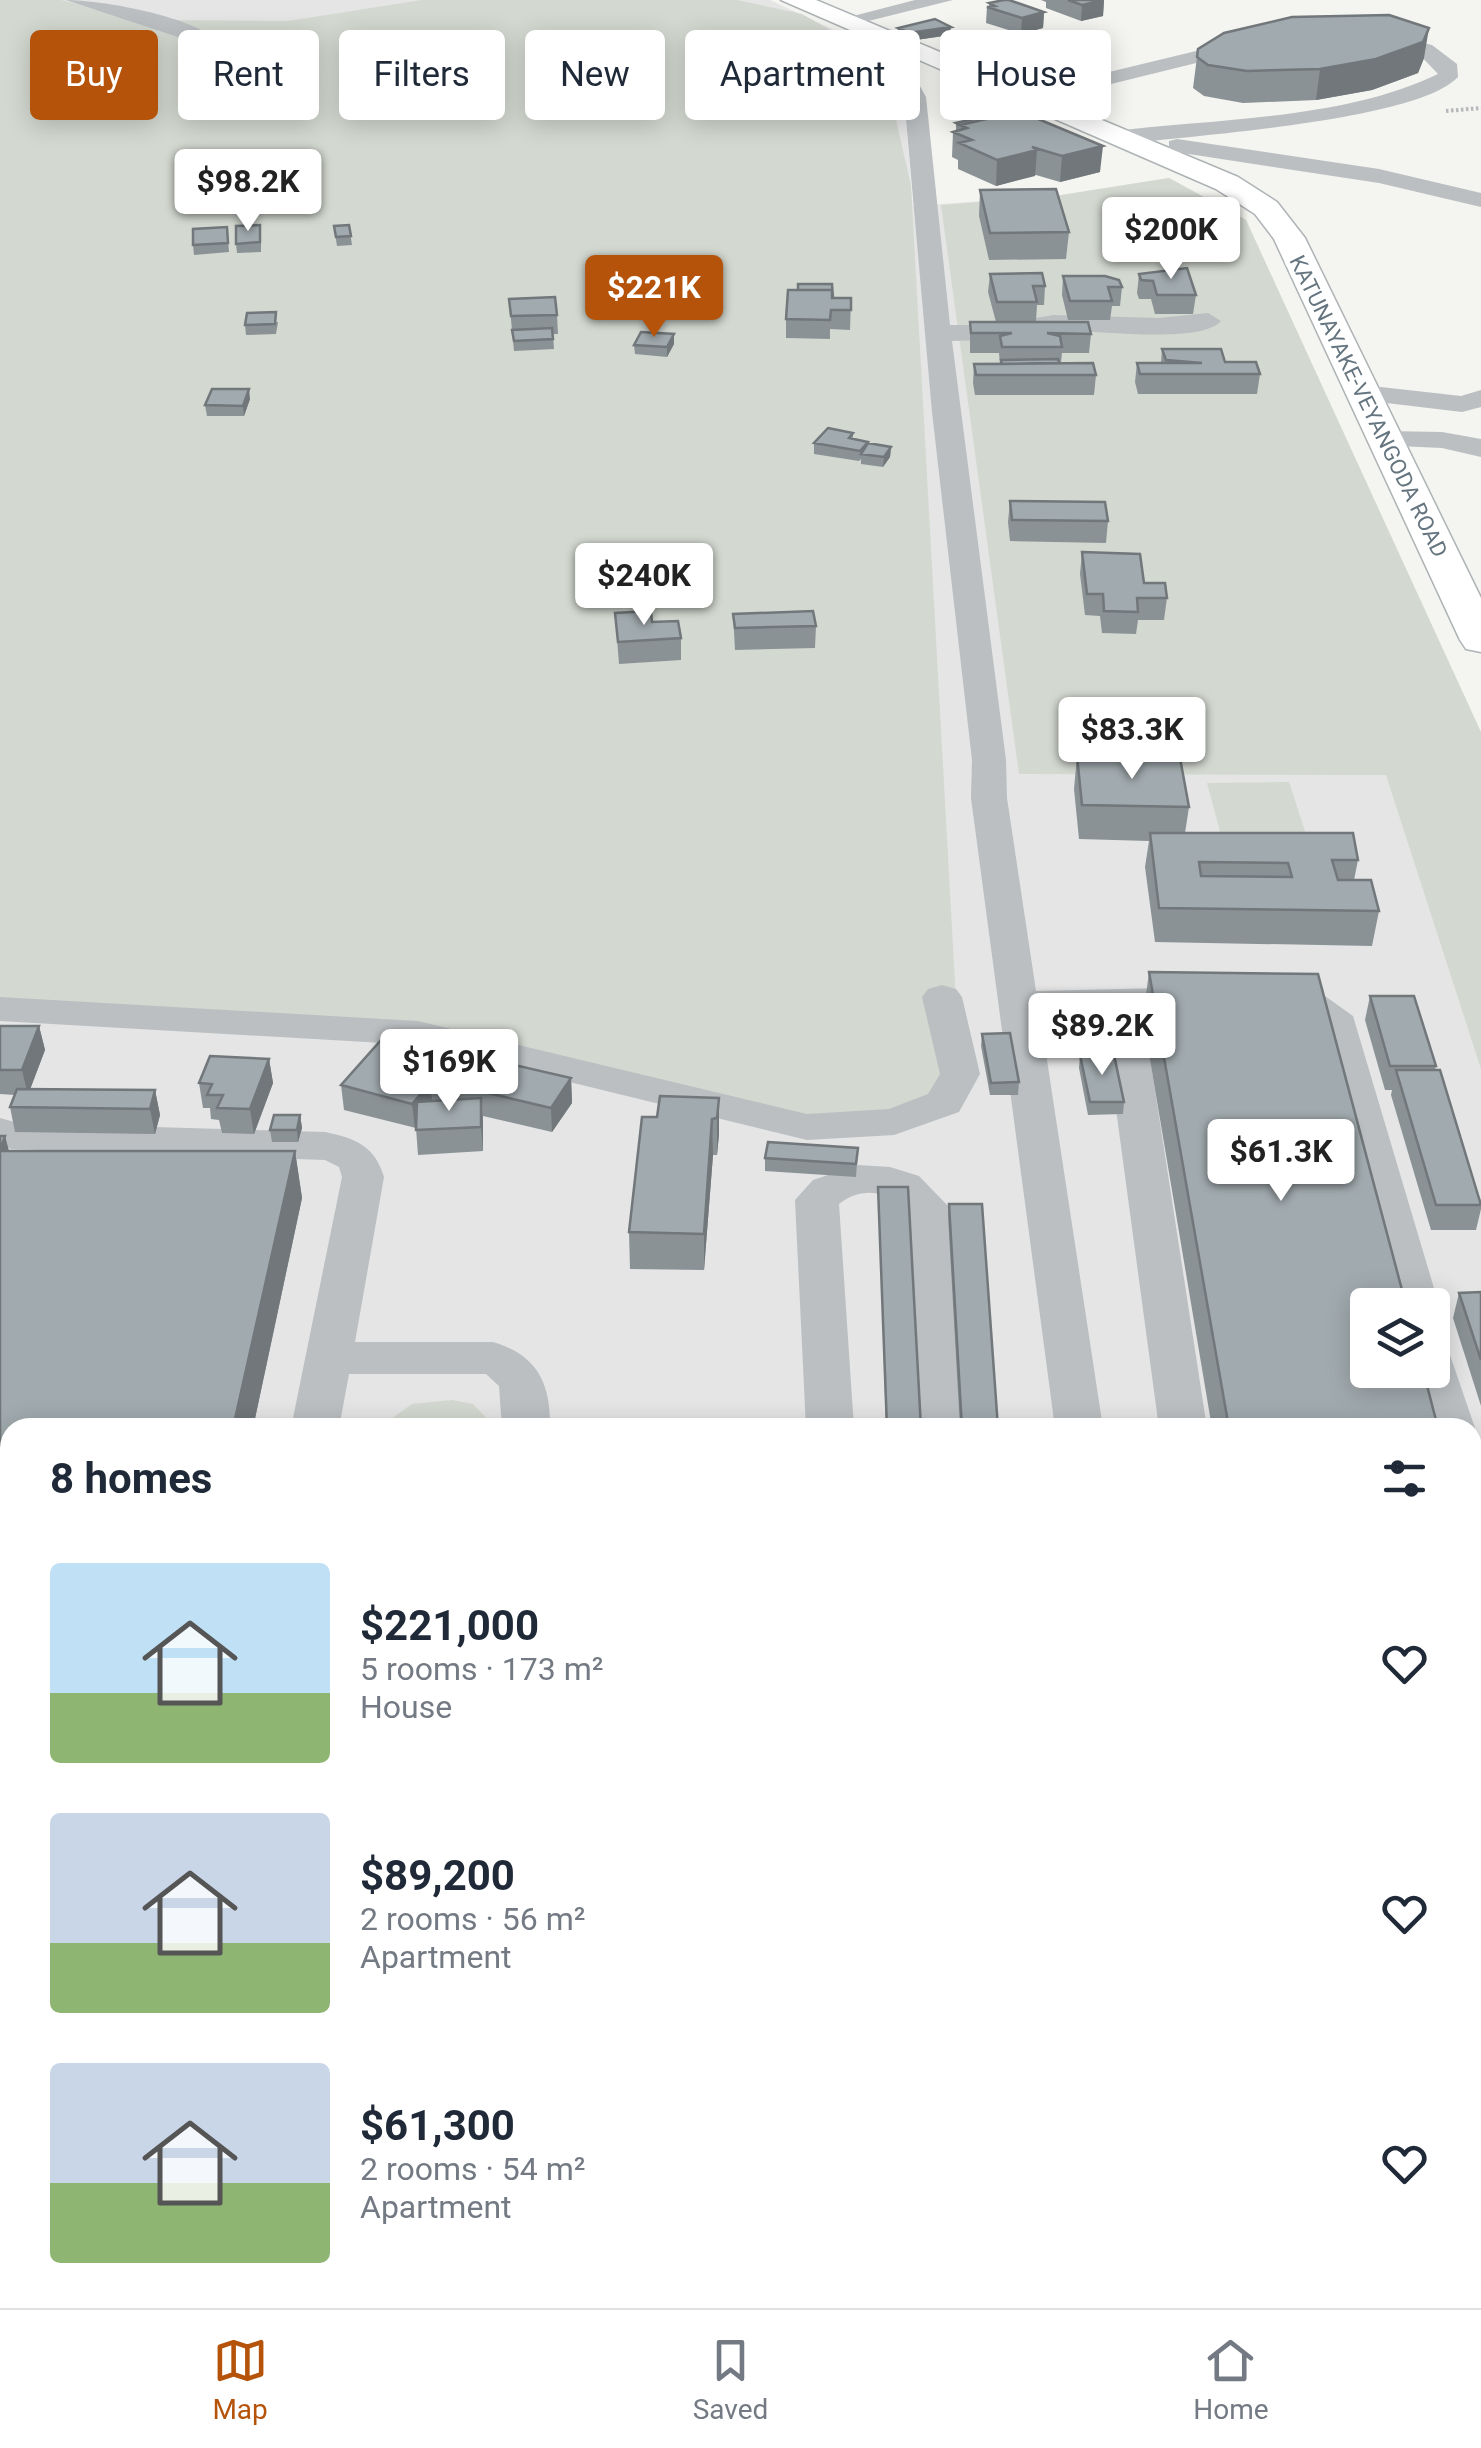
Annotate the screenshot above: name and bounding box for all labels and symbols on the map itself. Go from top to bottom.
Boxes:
pin: $98.2K [167,149,329,234]
pin: $200K [1101,197,1241,282]
street label: KATUNAYAKE-VEYANGODA ROAD [1284,251,1453,561]
pin: $221K [584,255,724,340]
pin: $240K [574,543,714,628]
pin: $83.3K [1051,697,1213,782]
pin: $89.2K [1021,993,1183,1078]
pin: $169K [379,1029,519,1114]
pin: $61.3K [1200,1119,1362,1204]

